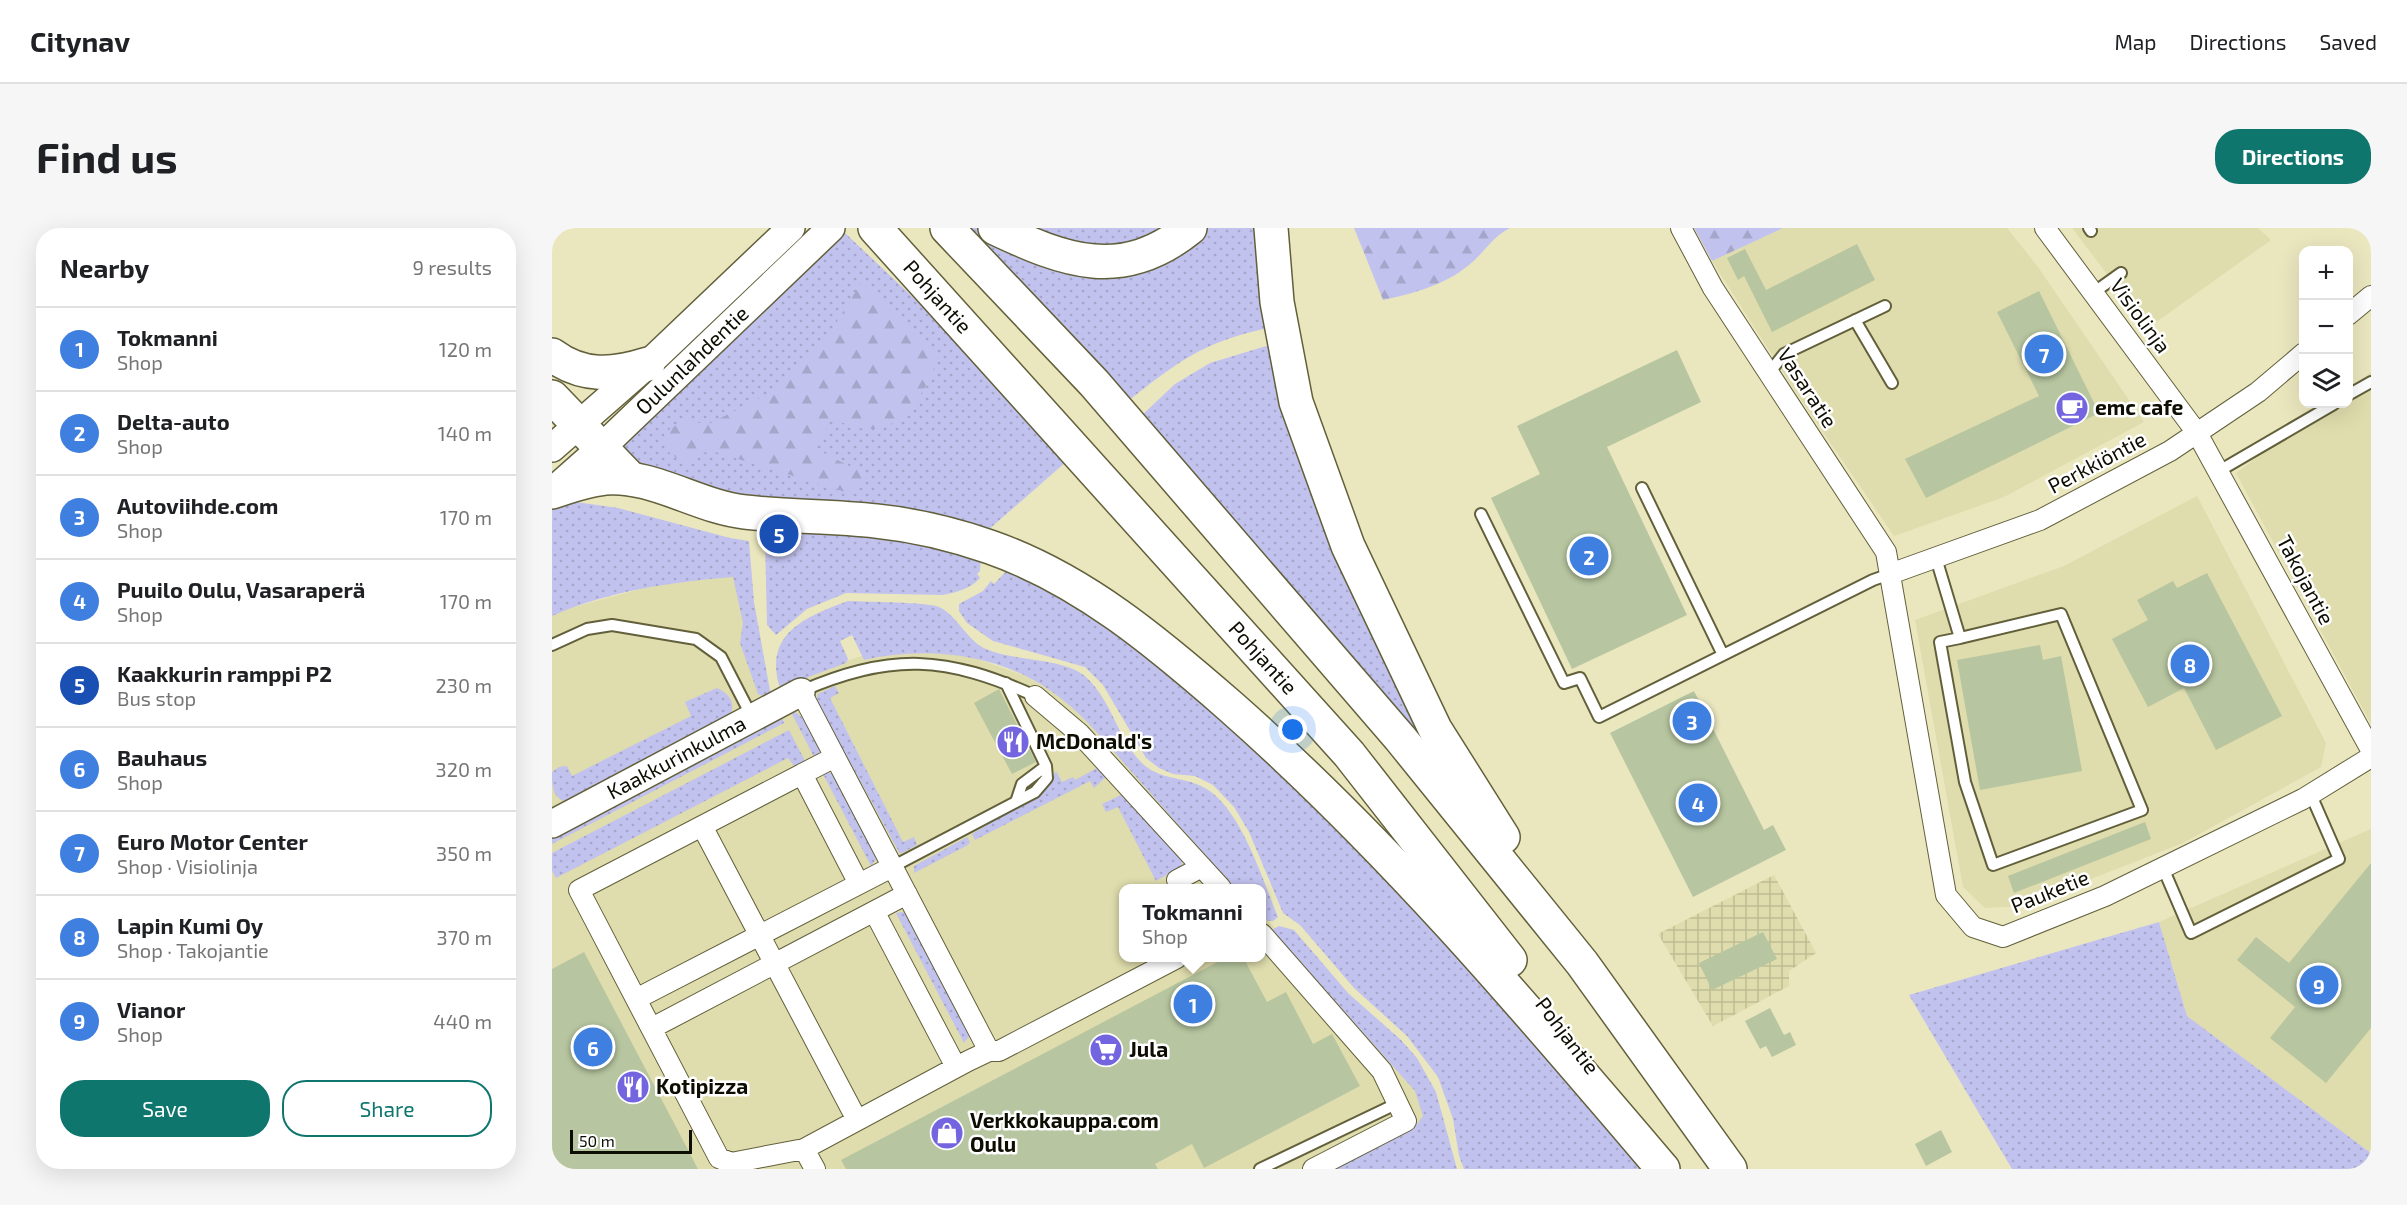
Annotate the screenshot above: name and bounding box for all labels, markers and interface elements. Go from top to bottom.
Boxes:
text: Citynav [30,24,130,58]
text: Map [2114,29,2157,54]
text: Directions [2190,29,2286,54]
text: Saved [2319,29,2377,54]
button: Directions [2215,129,2371,184]
text: Find us [36,131,178,181]
map controls [2299,246,2353,408]
button: + [2299,246,2353,300]
text: Nearby [60,252,149,283]
street label: Pohjantie [899,254,978,338]
text: 9 results [412,255,492,279]
street label: Visiolinja [2105,273,2177,358]
street label: Oulunlahdentie [630,300,753,419]
button: − [2299,300,2353,354]
text: Tokmanni [117,324,218,350]
pin: 7 [2024,332,2064,376]
text: 1 [75,337,84,361]
text: 120 m [439,337,492,361]
street label: Vasaratie [1773,342,1843,432]
text: Shop [117,350,163,374]
button: layers [2299,354,2353,408]
cafe icon: emc cafe [2054,390,2090,426]
place label: emc cafe [2095,394,2184,419]
text: Delta-auto [117,408,230,434]
text: 2 [74,421,85,445]
text: 140 m [438,421,492,445]
street label: Perkkiöntie [2043,425,2149,498]
text: Shop [117,434,163,458]
text: Autoviihde.com [117,492,278,518]
text: 3 [74,505,85,529]
text: 170 m [440,505,492,529]
pin: 5 [760,512,798,556]
text: Shop [117,518,163,542]
street label: Takojantie [2272,530,2340,629]
pin: 2 [1570,534,1608,578]
text: Puuilo Oulu, Vasaraperä [117,576,365,602]
text: 4 [73,589,86,613]
text: 170 m [440,589,492,613]
text: Shop [117,602,163,626]
street label: Pohjantie [1224,615,1303,699]
pin: 8 [2170,642,2210,686]
text: Kaakkurin ramppi P2 [117,660,332,686]
text: 5 [74,673,85,697]
text: 230 m [436,673,492,697]
text: Bus stop [117,686,196,710]
pin: 3 [1672,698,1712,744]
street label: Kaakkurinkulma [602,710,750,804]
your location [1278,715,1307,744]
restaurant icon: McDonald's [995,724,1031,760]
place label: McDonald's [1036,728,1152,753]
text: Bauhaus [117,744,207,770]
text: 6 [74,757,85,781]
text: 320 m [436,757,492,781]
text: Shop [117,770,163,794]
pin: 4 [1678,780,1718,826]
text: Euro Motor Center [117,828,308,854]
text: 7 [74,841,85,865]
text: 350 m [436,841,492,865]
text: Shop · Visiolinja [117,854,258,878]
street label: Pauketie [2007,864,2092,918]
popup [1119,884,1266,962]
text: Tokmanni [1142,898,1243,924]
text: Lapin Kumi Oy [117,912,263,938]
text: Shop [1142,924,1188,948]
text: 8 [73,925,86,949]
text: 370 m [437,925,492,949]
text: Shop · Takojantie [117,938,269,962]
pin: 9 [2300,962,2338,1008]
pin: 1 [1174,982,1212,1026]
street label: Pohjantie [1530,992,1605,1079]
text: Vianor [117,996,185,1022]
text: 9 [74,1009,85,1033]
text: 440 m [433,1009,492,1033]
text: Shop [117,1022,163,1046]
pin: 6 [574,1024,612,1070]
supermarket icon: Jula [1088,1032,1124,1068]
place label: Jula [1129,1036,1168,1061]
restaurant icon: Kotipizza [615,1069,651,1105]
place label: Kotipizza [656,1073,748,1098]
button: Save [60,1080,270,1137]
button: Share [282,1080,492,1137]
place label: Verkkokauppa.com Oulu [970,1107,1159,1156]
shop icon: Verkkokauppa.com Oulu [929,1115,965,1151]
scale bar [570,1127,692,1154]
text: 50 m [579,1131,615,1150]

